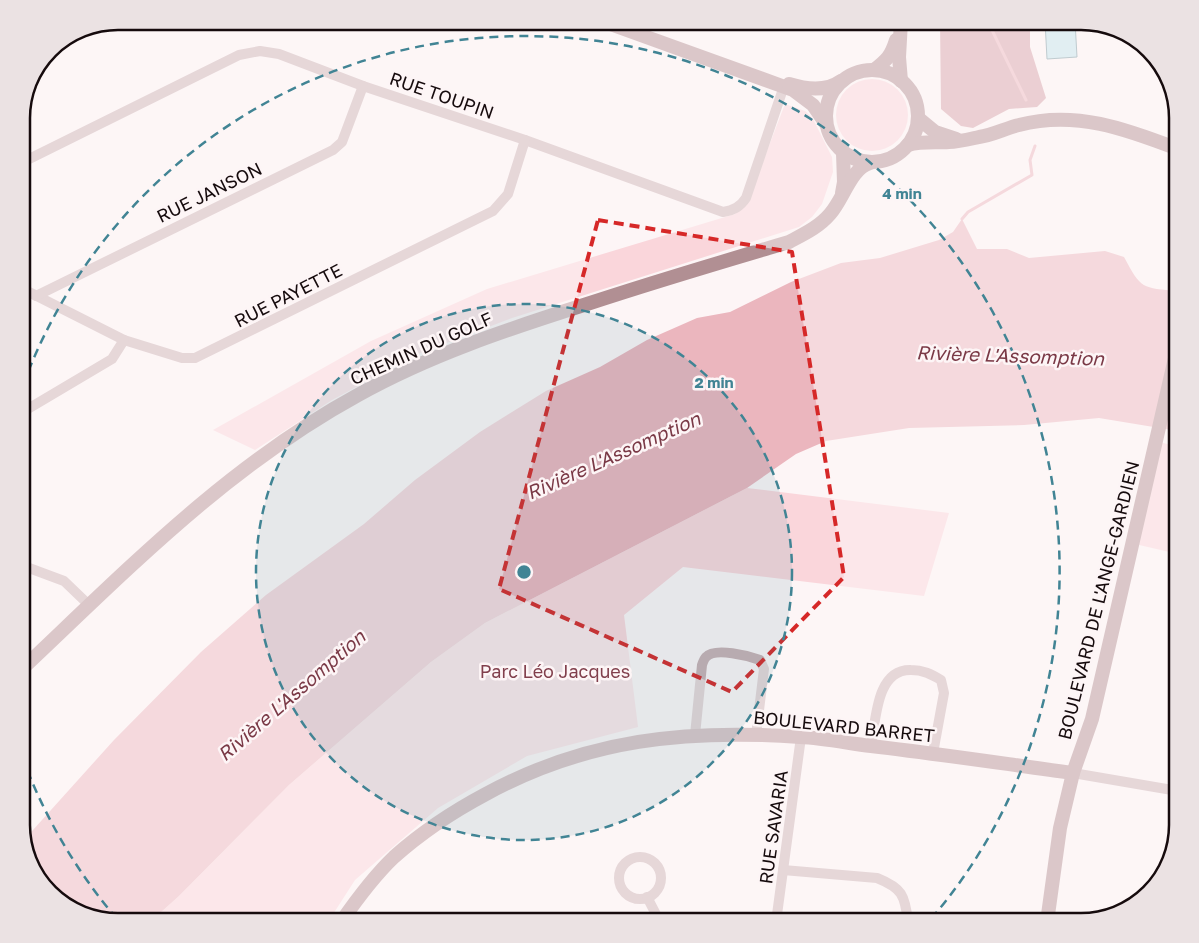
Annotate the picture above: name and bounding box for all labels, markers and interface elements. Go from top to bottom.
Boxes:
street label: RUE TOUPIN [387,67,497,123]
street label: RUE JANSON [153,157,265,227]
text: 4 min [882,184,922,202]
street label: RUE PAYETTE [230,258,346,332]
street label: CHEMIN DU GOLF [346,307,496,389]
water label: Rivière L'Assomption [916,340,1106,370]
text: 2 min [694,373,734,391]
water label: Rivière L'Assomption [523,406,705,504]
street label: BOULEVARD DE L'ANGE-GARDIEN [1053,458,1143,742]
centre of rings [515,563,533,581]
water label: Rivière L'Assomption [213,624,370,765]
park label: Parc Léo Jacques [480,660,630,682]
street label: BOULEVARD BARRET [752,706,936,746]
street label: RUE SAVARIA [754,769,792,885]

